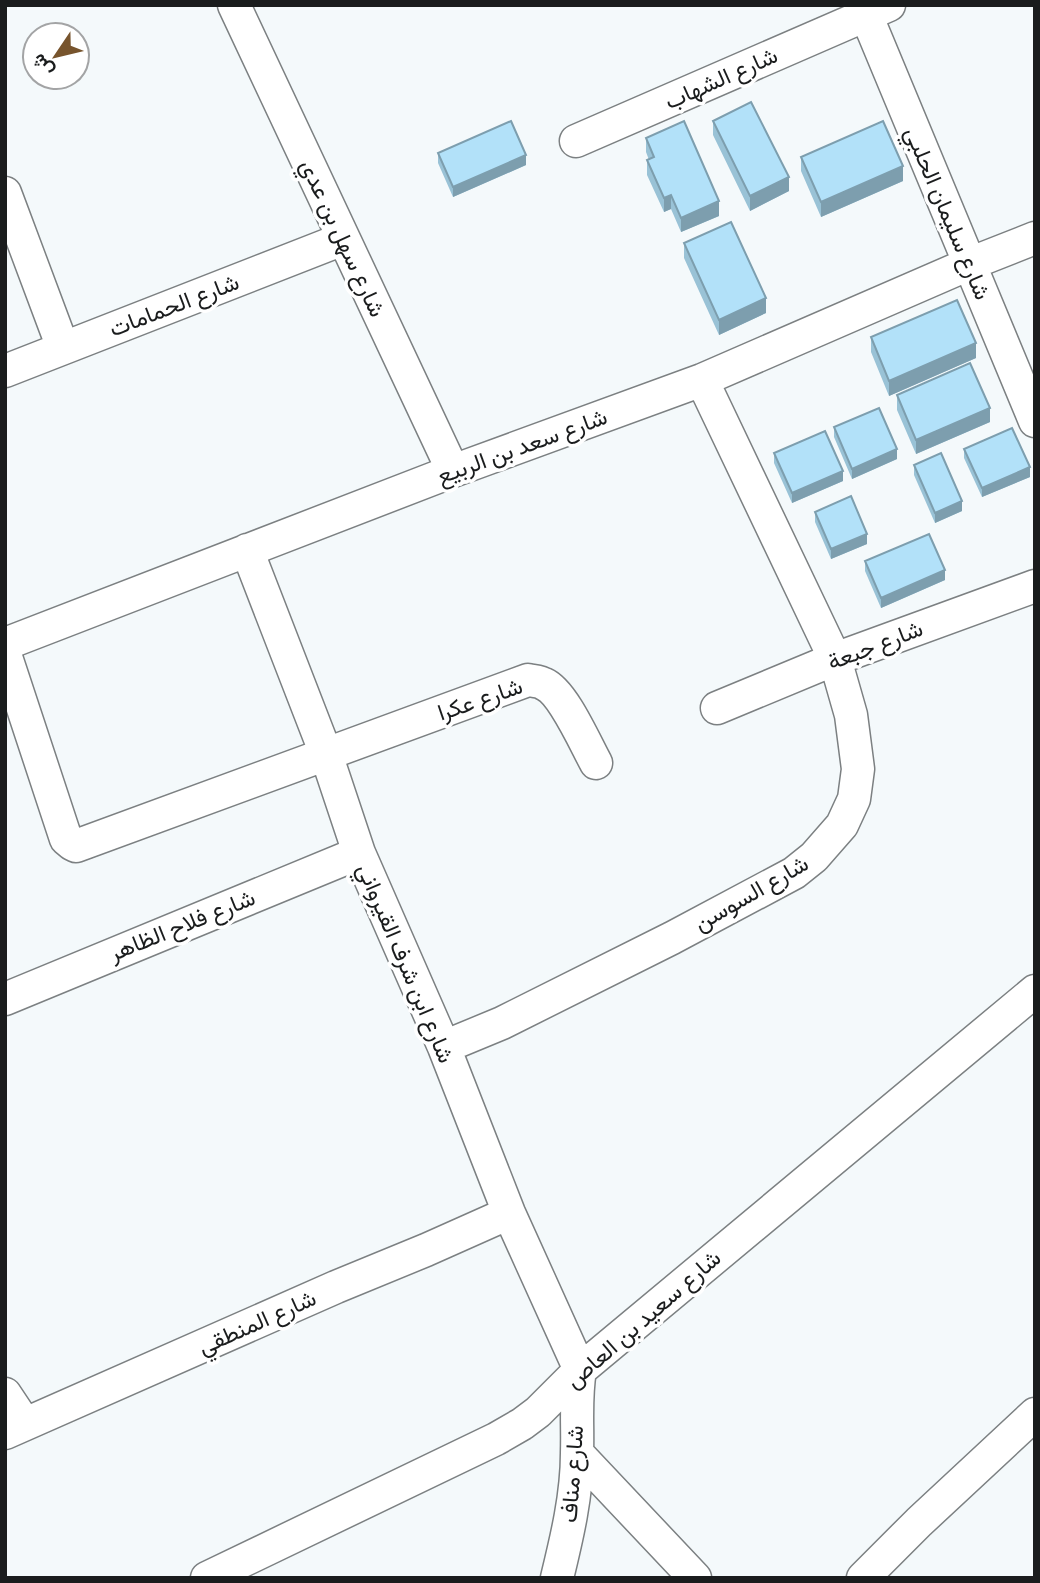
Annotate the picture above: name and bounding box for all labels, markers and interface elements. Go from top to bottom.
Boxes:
north arrow [21,21,91,91]
street label: شارع الشهاب [660,41,783,117]
text: ش [26,49,58,81]
street label: شارع سليمان الحلبي [894,122,997,306]
street label: شارع سهل بن عدي [290,155,392,323]
street label: شارع الحمامات [105,267,244,344]
street label: شارع سعد بن الربيع [433,402,612,492]
street label: شارع جبعة [823,614,927,678]
street label: شارع عكرا [434,671,527,728]
street label: شارع السوسن [689,849,814,939]
street label: شارع ابن شرف القيرواني [347,859,461,1069]
street label: شارع فلاح الظاهر [104,883,260,969]
street label: شارع سعيد بن العاص [560,1244,728,1396]
street label: شارع المنطقي [194,1284,322,1365]
street label: شارع مناف [555,1424,591,1524]

